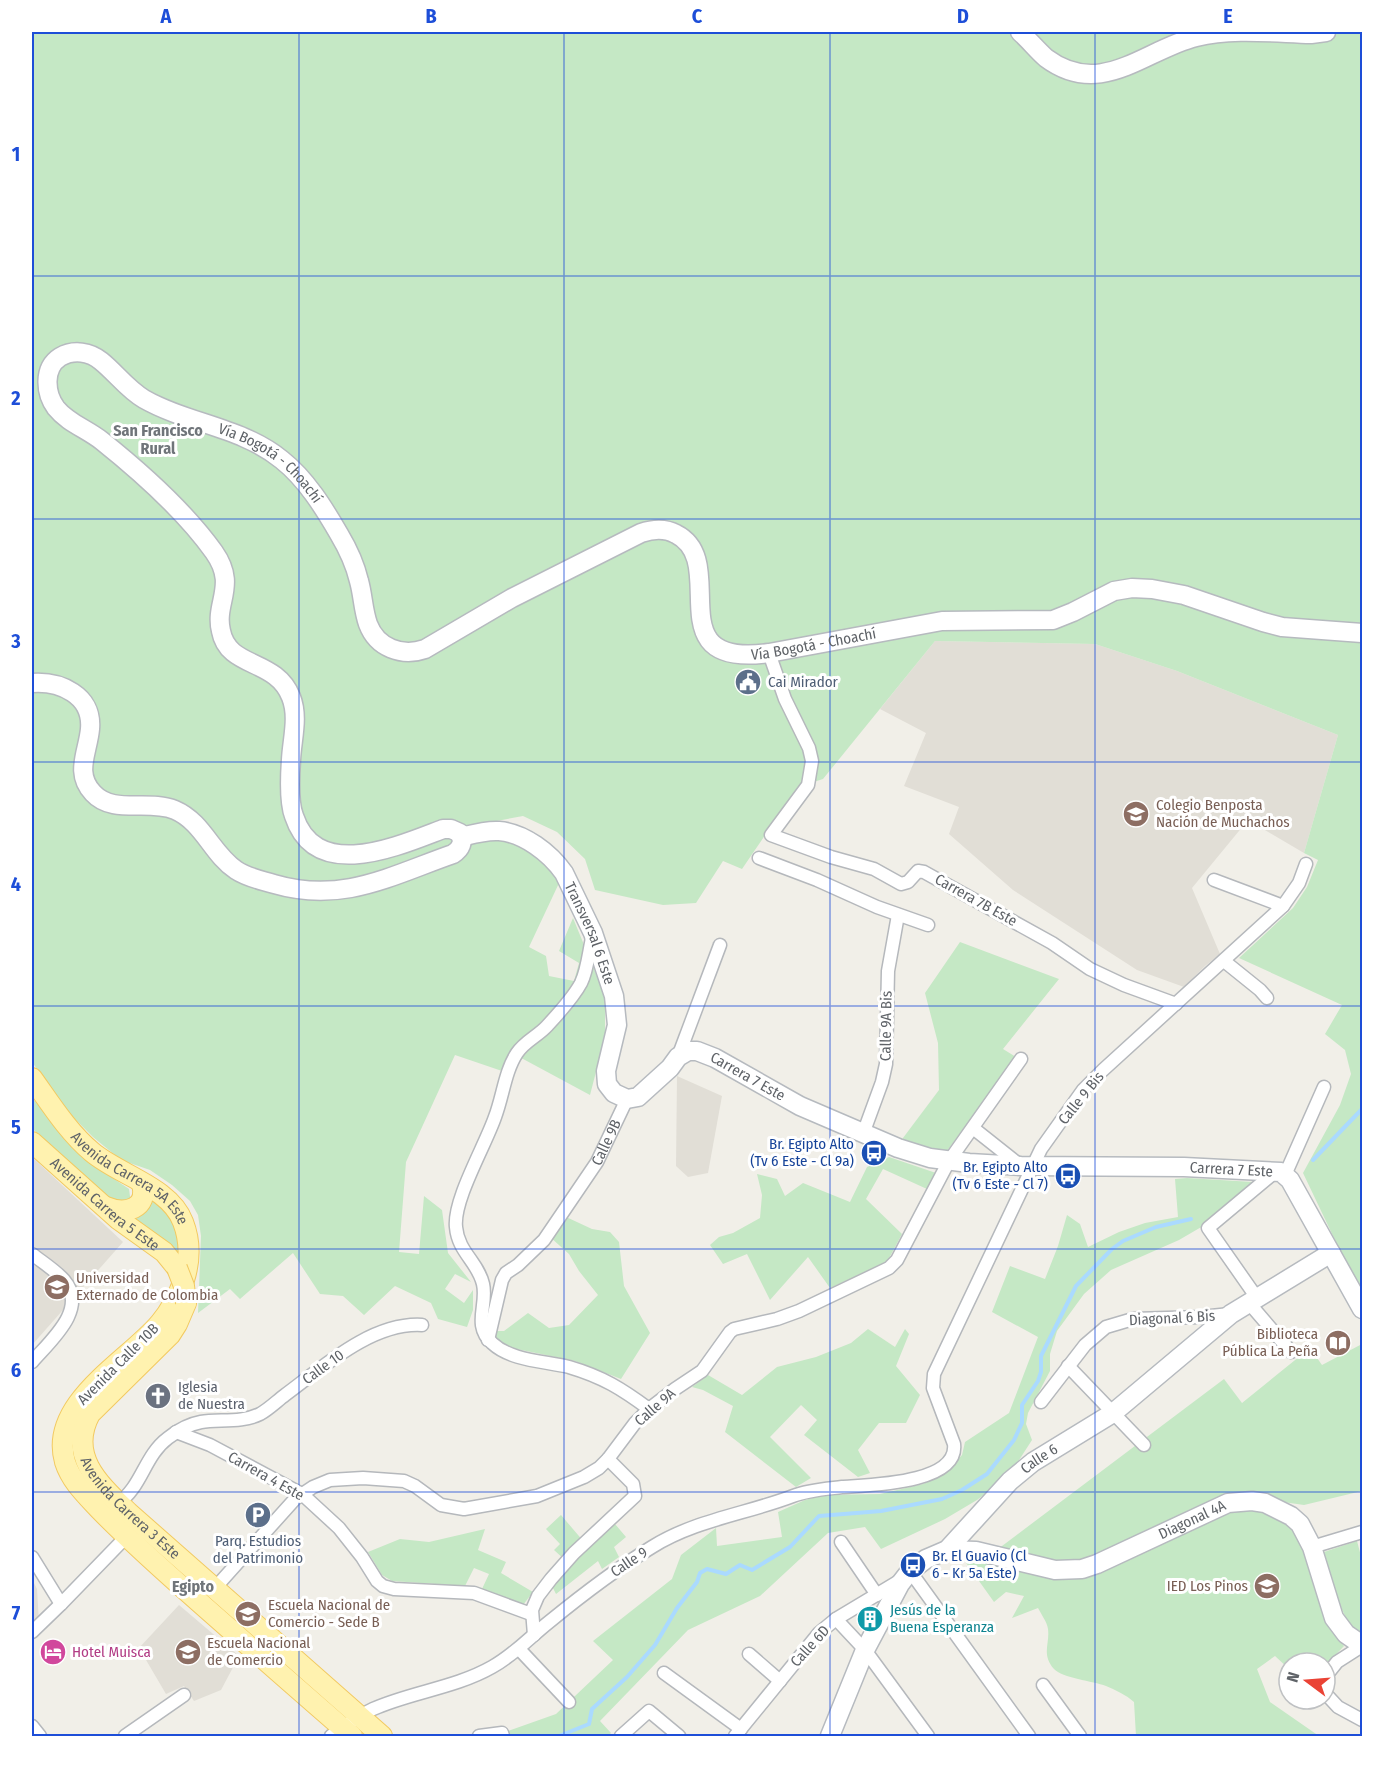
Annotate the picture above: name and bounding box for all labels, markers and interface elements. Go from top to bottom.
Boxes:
text: A [160,4,173,28]
text: B [425,4,437,28]
text: C [692,4,703,28]
text: D [957,4,969,28]
text: E [1223,4,1233,28]
text: 1 [12,142,20,166]
text: 2 [10,386,21,410]
street label: Vía Bogotá - Choachí [216,419,326,507]
district label: San Francisco Rural [113,421,203,458]
street label: Vía Bogotá - Choachí [750,624,878,664]
text: 3 [10,629,21,653]
public building icon: Cai Mirador [733,667,763,697]
place label: Cai Mirador [768,673,839,691]
place label: Colegio Benposta Nación de Muchachos [1156,796,1290,831]
school or university icon: Colegio Benposta Nación de Muchachos [1121,799,1151,829]
street label: Carrera 7B Este [932,870,1020,930]
text: 4 [11,872,21,896]
street label: Transversal 6 Este [561,879,619,987]
street label: Calle 9A Bis [876,991,896,1061]
street label: Carrera 7 Este [708,1048,788,1105]
street label: Calle 9 Bis [1054,1068,1108,1128]
text: 5 [11,1115,21,1139]
street label: Calle 9B [588,1117,625,1169]
street label: Avenida Carrera 5A Este [67,1128,192,1227]
place label: Br. Egipto Alto (Tv 6 Este - Cl 9a) [750,1135,854,1170]
bus stop icon: Br. Egipto Alto (Tv 6 Este - Cl 9a) [859,1138,889,1168]
street label: Avenida Carrera 5 Este [47,1154,163,1255]
place label: Br. Egipto Alto (Tv 6 Este - Cl 7) [953,1158,1048,1193]
street label: Carrera 7 Este [1189,1158,1273,1181]
bus stop icon: Br. Egipto Alto (Tv 6 Este - Cl 7) [1053,1161,1083,1191]
place label: Universidad Externado de Colombia [76,1269,218,1304]
school or university icon: Universidad Externado de Colombia [42,1272,72,1302]
street label: Diagonal 6 Bis [1128,1307,1216,1329]
street label: Avenida Calle 10B [74,1320,162,1408]
place label: Biblioteca Pública La Peña [1222,1325,1318,1360]
library icon: Biblioteca Pública La Peña [1323,1328,1353,1358]
street label: Calle 10 [299,1346,347,1388]
text: 6 [11,1358,21,1382]
place label: Iglesia de Nuestra [178,1378,245,1413]
church icon: Iglesia de Nuestra [143,1381,173,1411]
street label: Calle 9A [631,1384,679,1430]
street label: Calle 6 [1017,1440,1061,1478]
street label: Carrera 4 Este [225,1448,307,1504]
street label: Avenida Carrera 3 Este [77,1454,184,1563]
street label: Diagonal 4A [1156,1496,1229,1543]
parking icon: Parq. Estudios del Patrimonio [243,1500,273,1530]
place label: Parq. Estudios del Patrimonio [213,1532,303,1567]
street label: Calle 9 [607,1543,651,1581]
place label: Br. El Guavio (Cl 6 - Kr 5a Este) [932,1547,1027,1582]
bus stop icon: Br. El Guavio (Cl 6 - Kr 5a Este) [898,1550,928,1580]
school or university icon: IED Los Pinos [1252,1571,1282,1601]
district label: Egipto [172,1577,214,1596]
place label: IED Los Pinos [1167,1577,1248,1595]
place label: Escuela Nacional de Comercio - Sede B [268,1596,390,1631]
school or university icon: Escuela Nacional de Comercio - Sede B [233,1599,263,1629]
text: 7 [12,1601,21,1625]
place label: Jesús de la Buena Esperanza [890,1601,994,1636]
building icon: Jesús de la Buena Esperanza [855,1604,885,1634]
street label: Calle 6D [787,1622,833,1670]
place label: Escuela Nacional de Comercio [207,1634,310,1669]
hotel icon: Hotel Muisca [38,1637,68,1667]
school or university icon: Escuela Nacional de Comercio [173,1637,203,1667]
place label: Hotel Muisca [72,1643,151,1661]
north arrow [1277,1651,1337,1711]
text: N [1283,1670,1304,1684]

